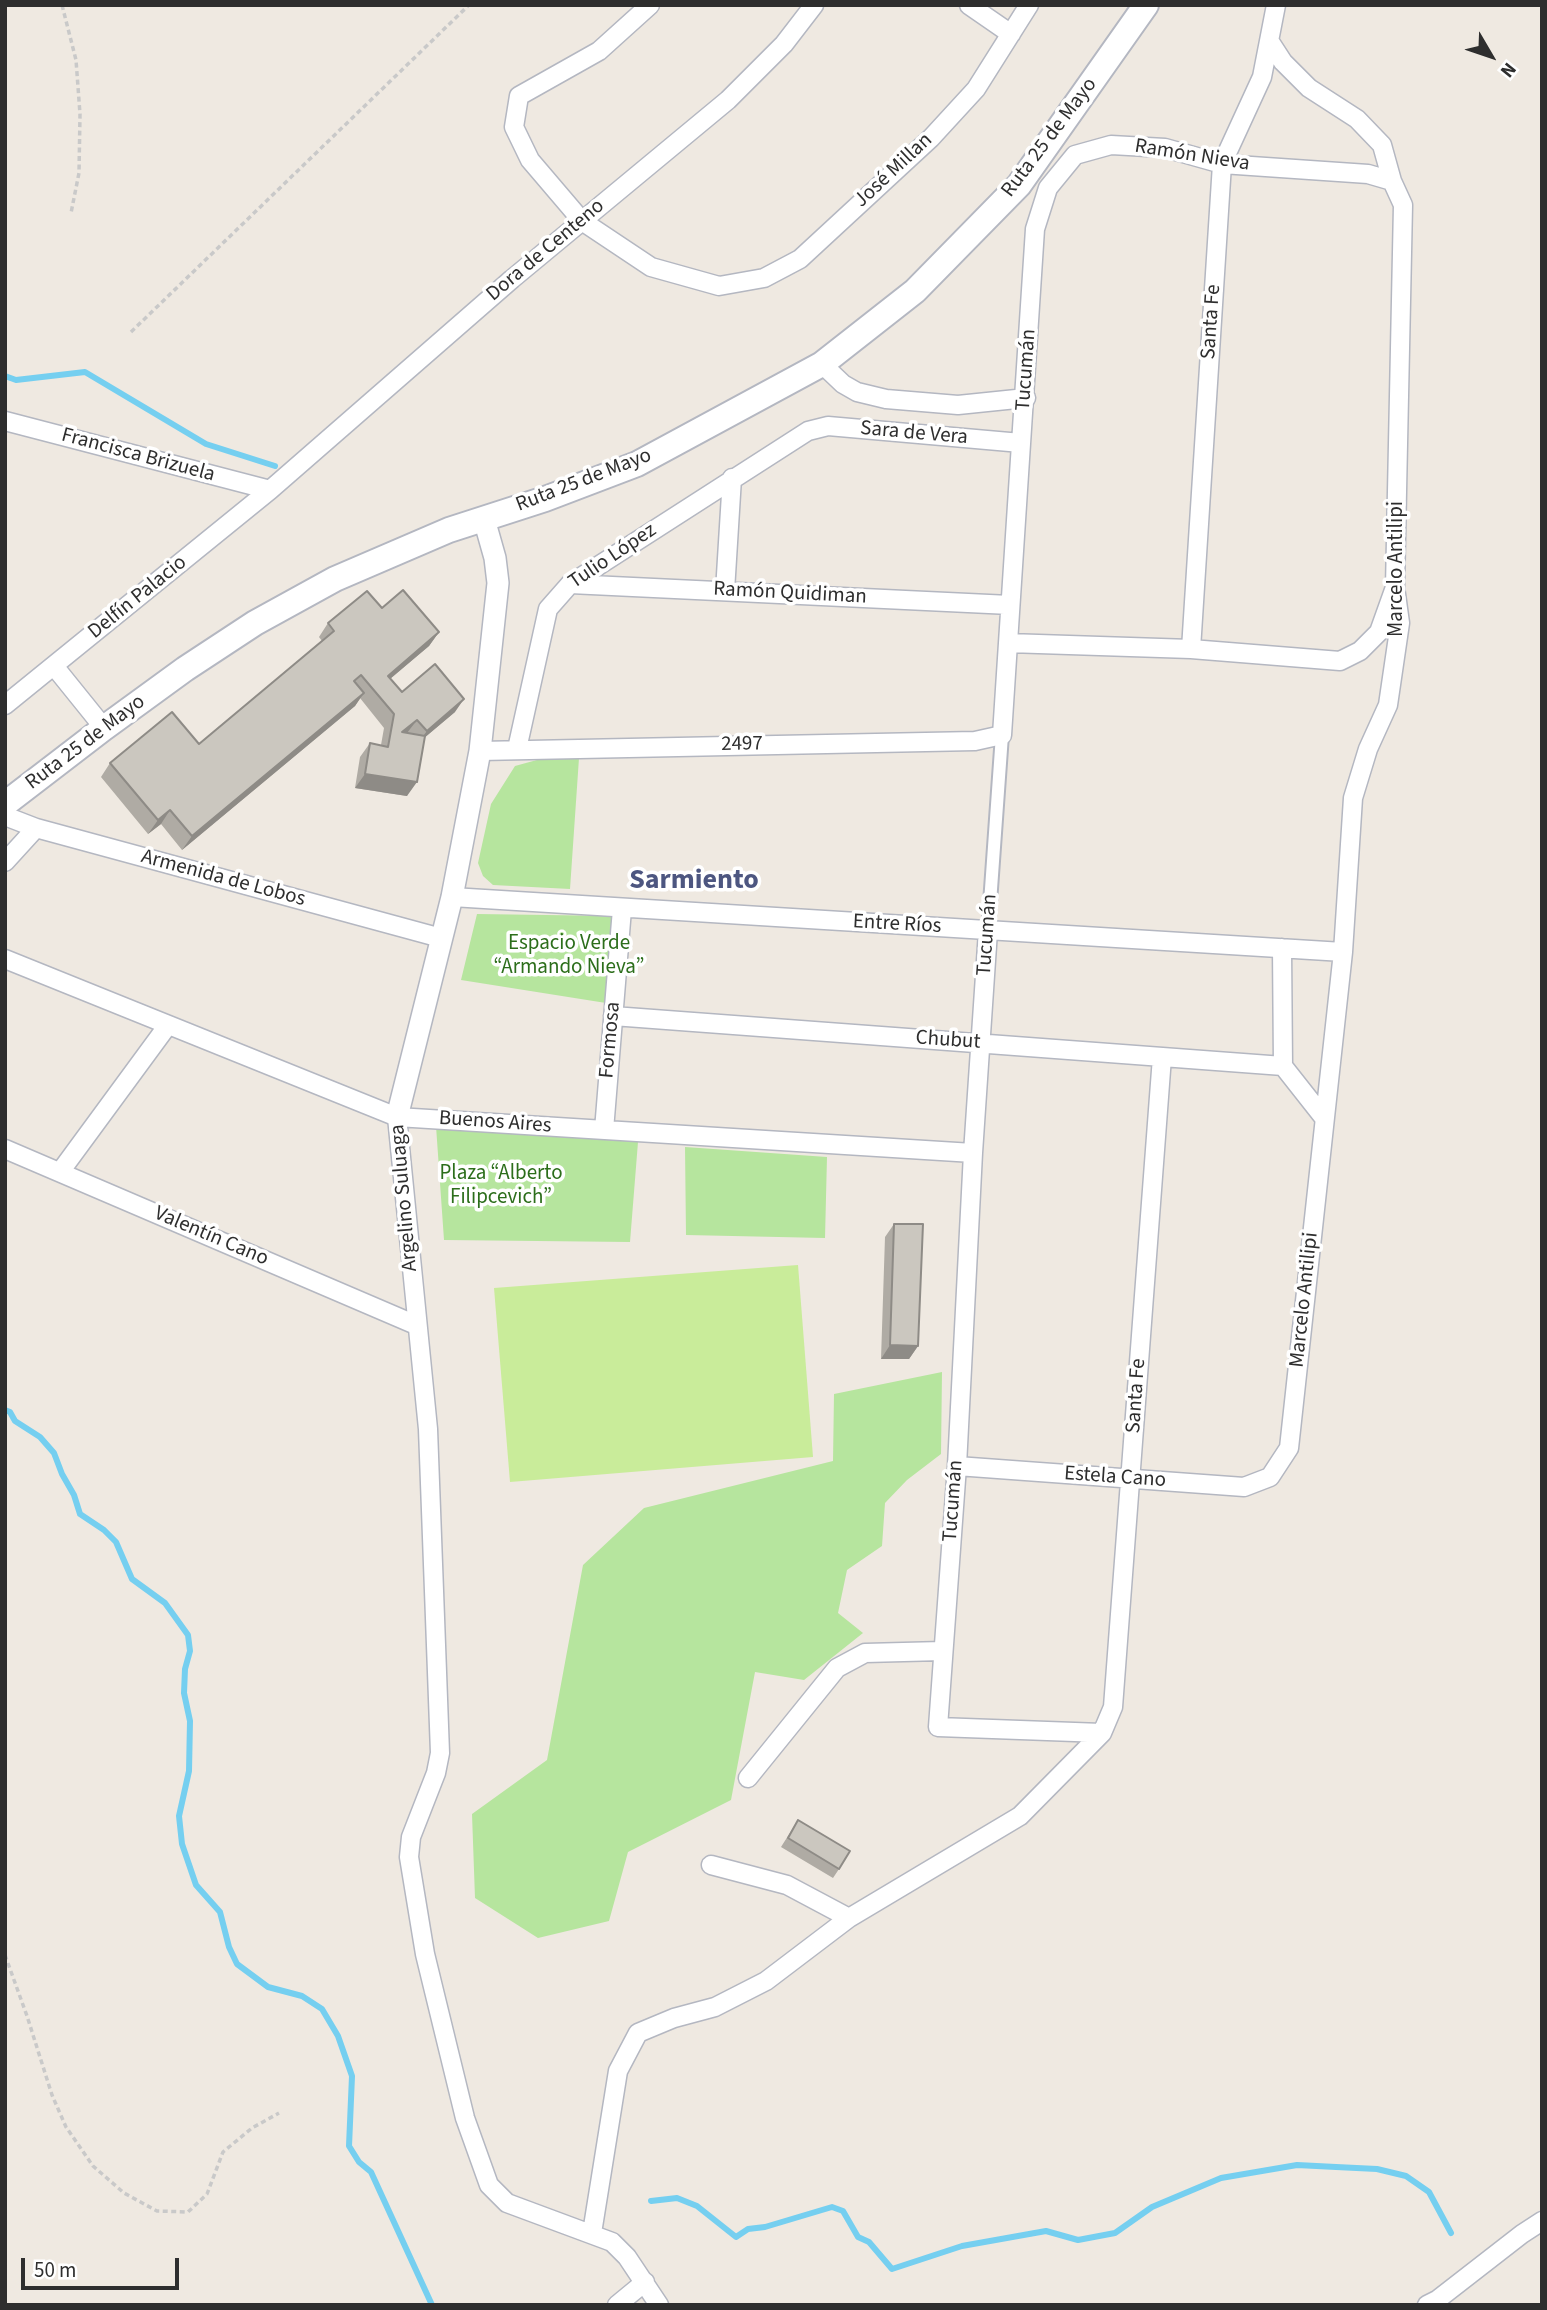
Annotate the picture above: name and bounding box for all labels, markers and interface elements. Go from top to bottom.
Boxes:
north arrow [1456,21,1526,91]
text: N [1493,56,1522,83]
street label: Ruta 25 de Mayo [997,73,1103,203]
street label: José Millan [850,128,938,214]
street label: Ramón Nieva [1133,134,1251,178]
street label: Dora de Centeno [482,194,610,308]
street label: Santa Fe [1197,284,1227,360]
street label: Tucumán [1012,328,1042,412]
street label: Sara de Vera [859,417,969,451]
street label: Francisca Brizuela [59,423,217,489]
street label: Ruta 25 de Mayo [513,444,655,518]
street label: Marcelo Antilipi [1384,501,1410,637]
street label: Tulio López [564,519,662,595]
street label: Delfín Palacio [84,551,192,645]
street label: Ramón Quidiman [713,577,867,611]
street label: Ruta 25 de Mayo [21,690,151,796]
street label: 2497 [721,732,763,758]
street label: Armenida de Lobos [138,845,308,913]
district label: Sarmiento [629,865,759,899]
street label: Tucumán [973,893,1003,977]
street label: Entre Ríos [852,910,942,940]
park label: Espacio Verde “Armando Nieva” [493,931,645,981]
street label: Formosa [595,1001,627,1079]
street label: Chubut [915,1026,981,1056]
street label: Buenos Aires [438,1106,552,1140]
street label: Argelino Suluaga [386,1123,424,1273]
park label: Plaza “Alberto Filipcevich” [439,1161,563,1211]
street label: Valentín Cano [150,1202,272,1272]
street label: Marcelo Antilipi [1285,1231,1325,1369]
street label: Santa Fe [1122,1358,1152,1434]
street label: Tucumán [939,1459,969,1543]
street label: Estela Cano [1063,1462,1167,1494]
scale bar [24,2244,182,2288]
text: 50 m [34,2255,76,2285]

